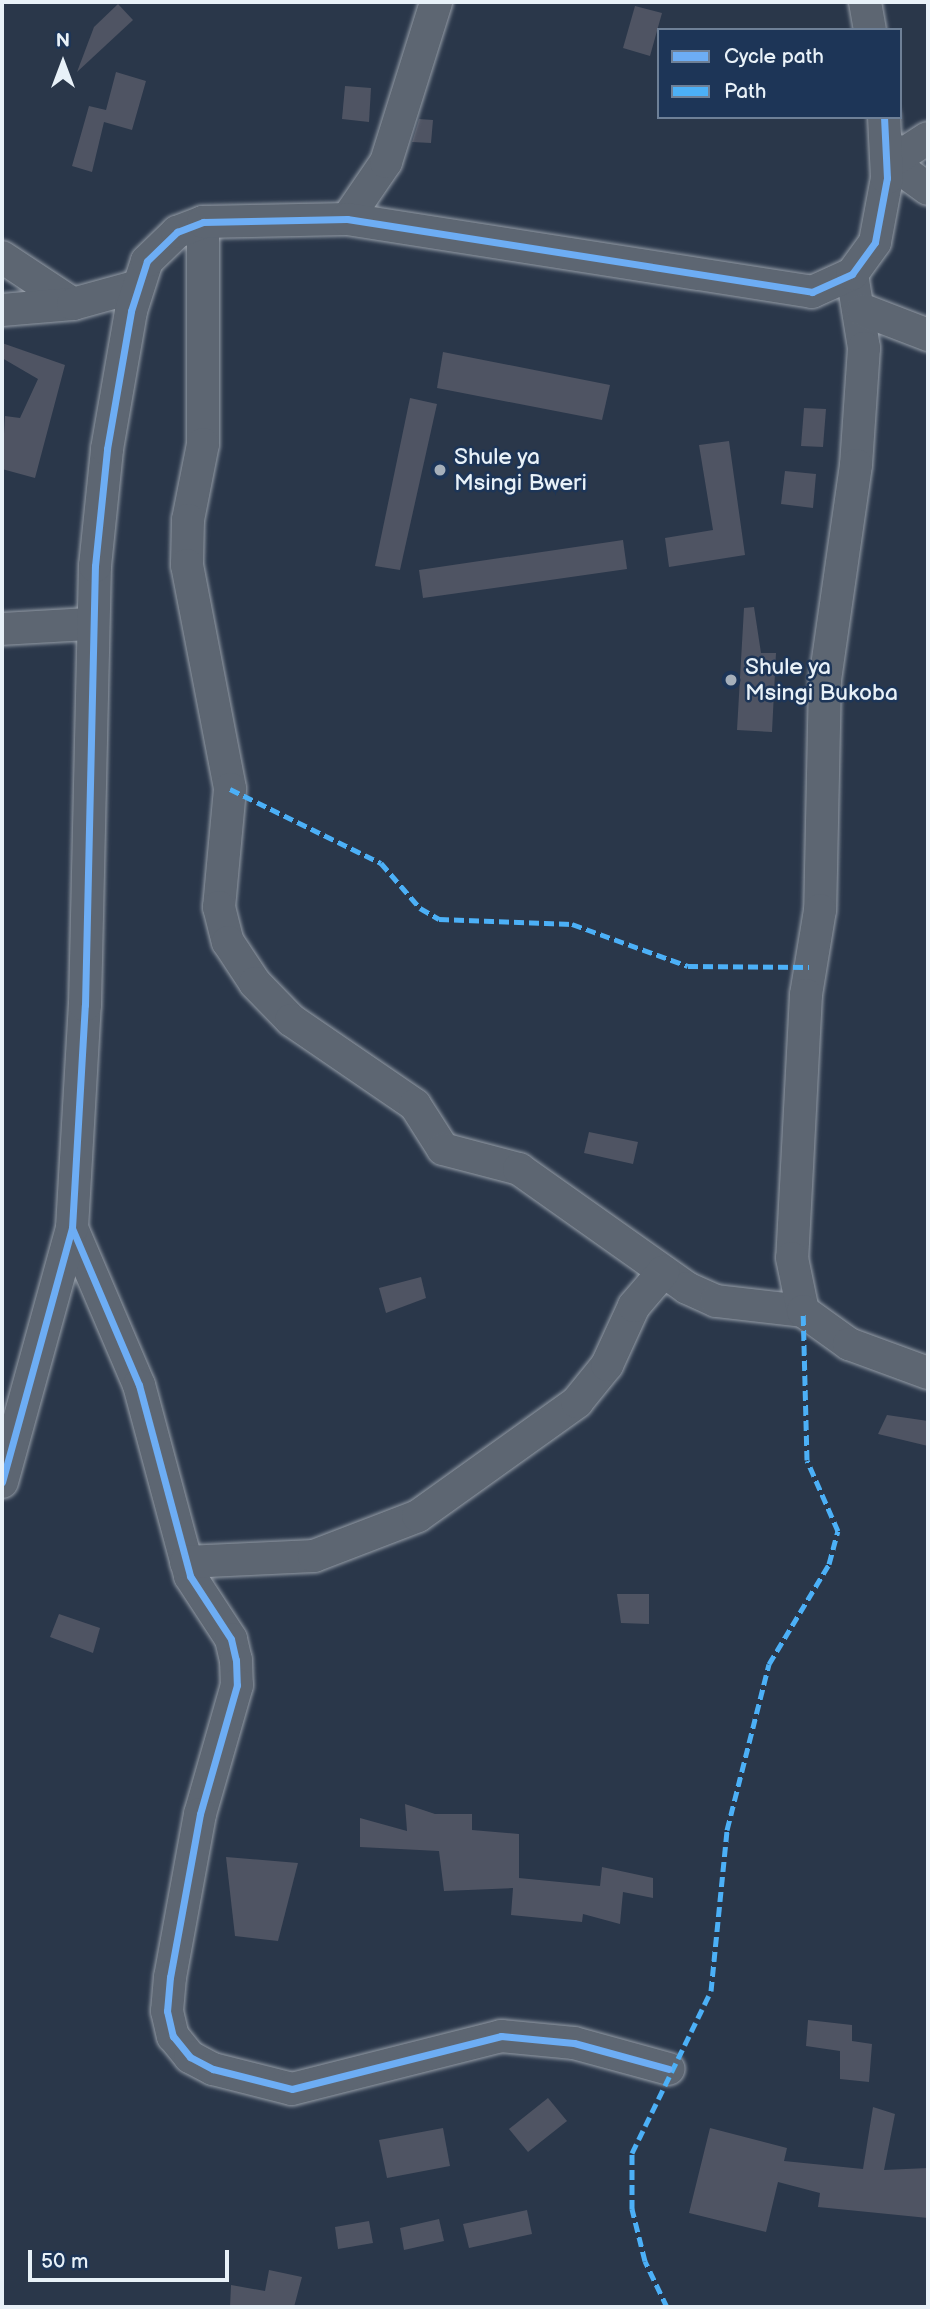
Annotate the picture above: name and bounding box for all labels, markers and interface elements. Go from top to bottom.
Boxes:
north arrow [28,28,98,98]
legend [657,28,902,119]
text: N [56,30,70,53]
text: Cycle path [724,44,824,69]
text: Path [724,79,766,104]
place label: Shule ya Msingi Bweri [454,443,587,497]
marker: Shule ya Msingi Bweri [432,462,448,478]
place label: Shule ya Msingi Bukoba [745,653,898,707]
marker: Shule ya Msingi Bukoba [723,672,739,688]
scale bar [32,2236,233,2280]
text: 50 m [41,2249,88,2274]

